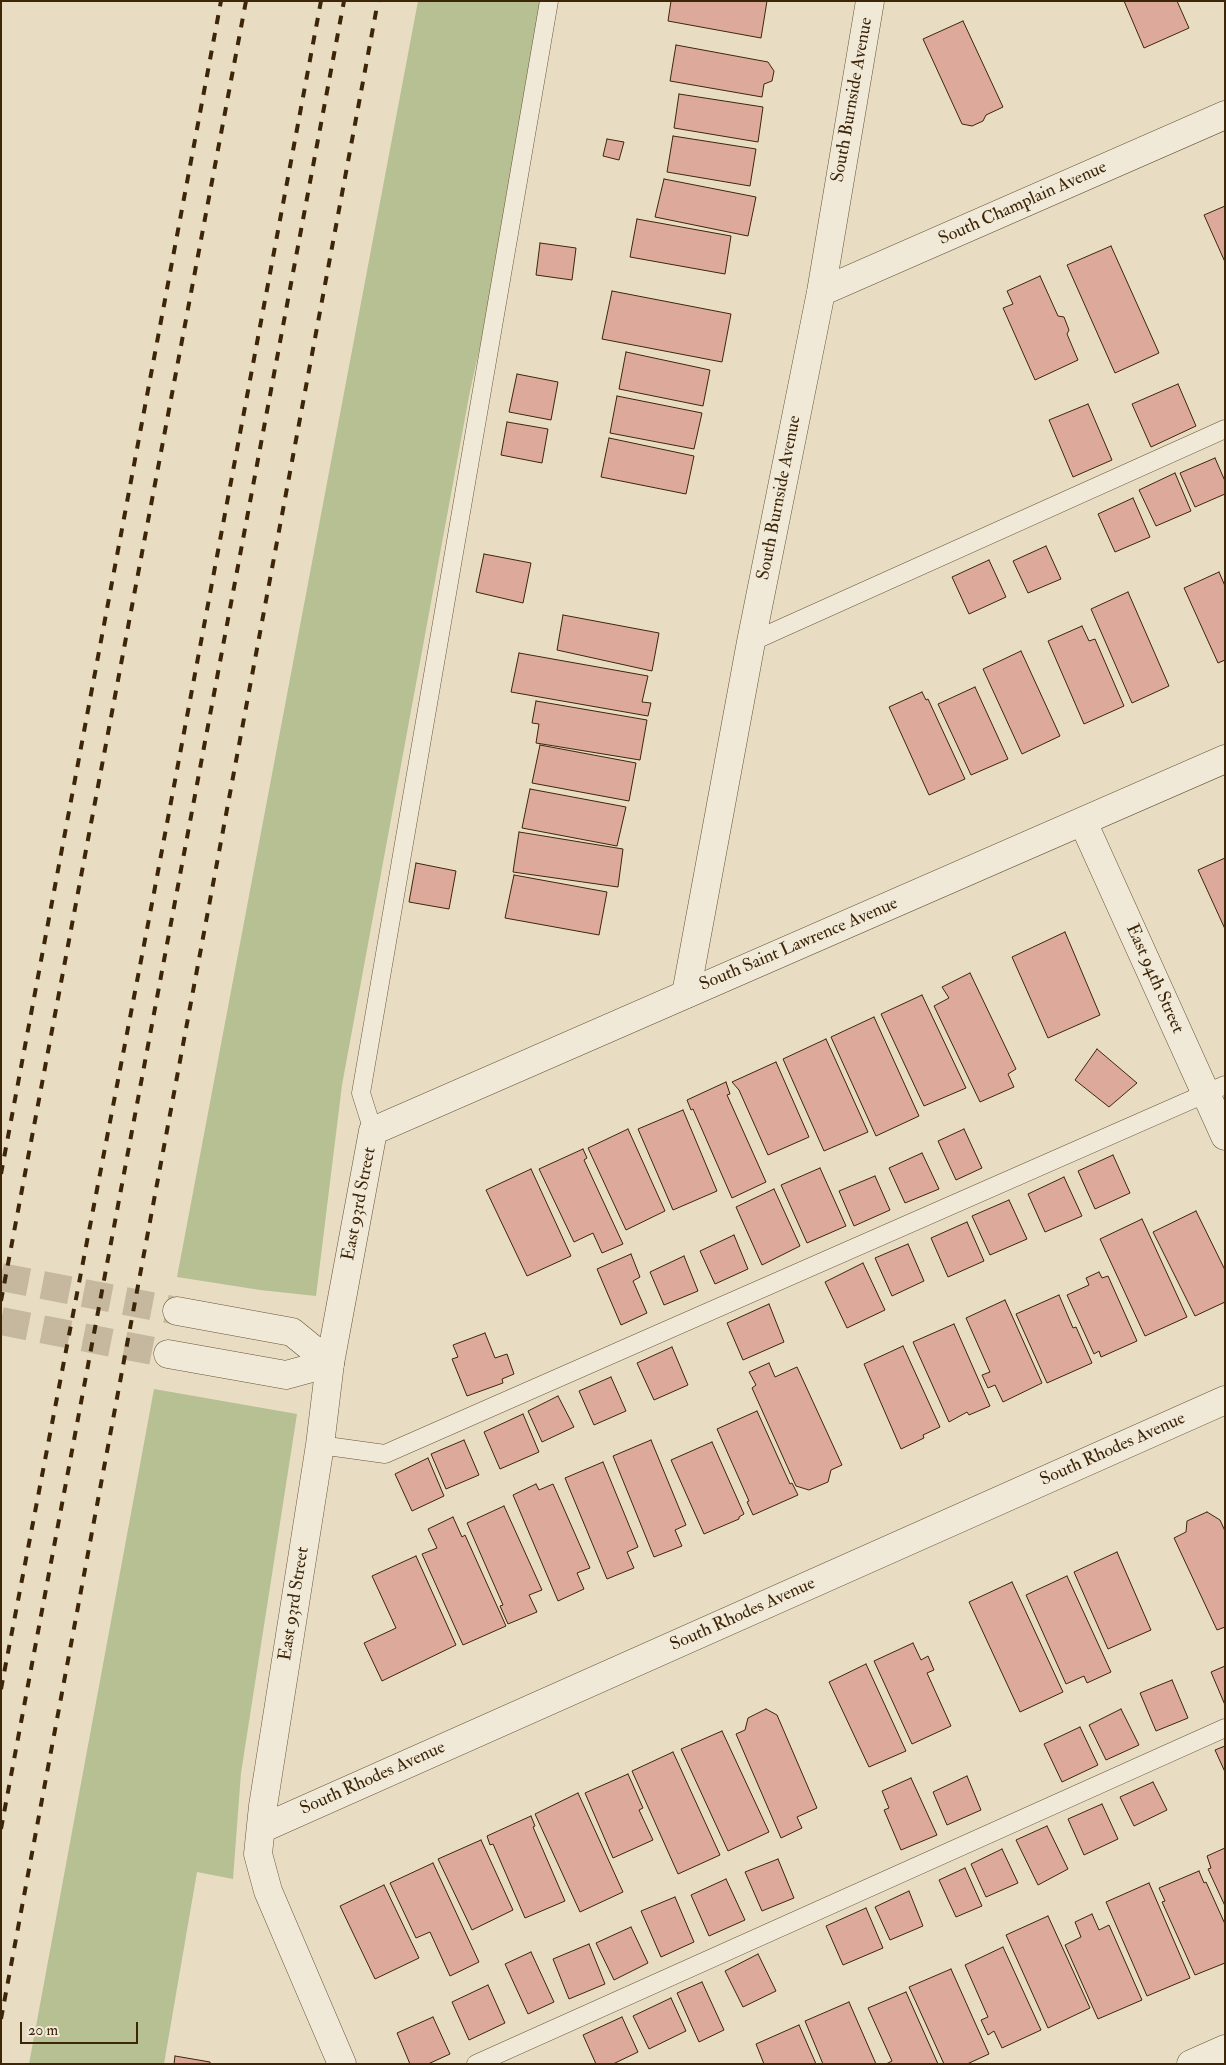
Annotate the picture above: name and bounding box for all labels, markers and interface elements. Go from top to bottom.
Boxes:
street label: South Burnside Avenue [828,16,878,184]
street label: South Champlain Avenue [936,157,1110,251]
street label: South Burnside Avenue [753,414,807,582]
street label: South Saint Lawrence Avenue [697,893,901,997]
street label: East 94th Street [1120,921,1188,1037]
street label: East 93rd Street [338,1146,382,1262]
street label: South Rhodes Avenue [1037,1408,1189,1492]
street label: East 93rd Street [275,1546,315,1662]
street label: South Rhodes Avenue [667,1573,819,1657]
street label: South Rhodes Avenue [297,1737,449,1821]
scale bar [22,2012,140,2044]
text: 20 m [28,2021,58,2040]

